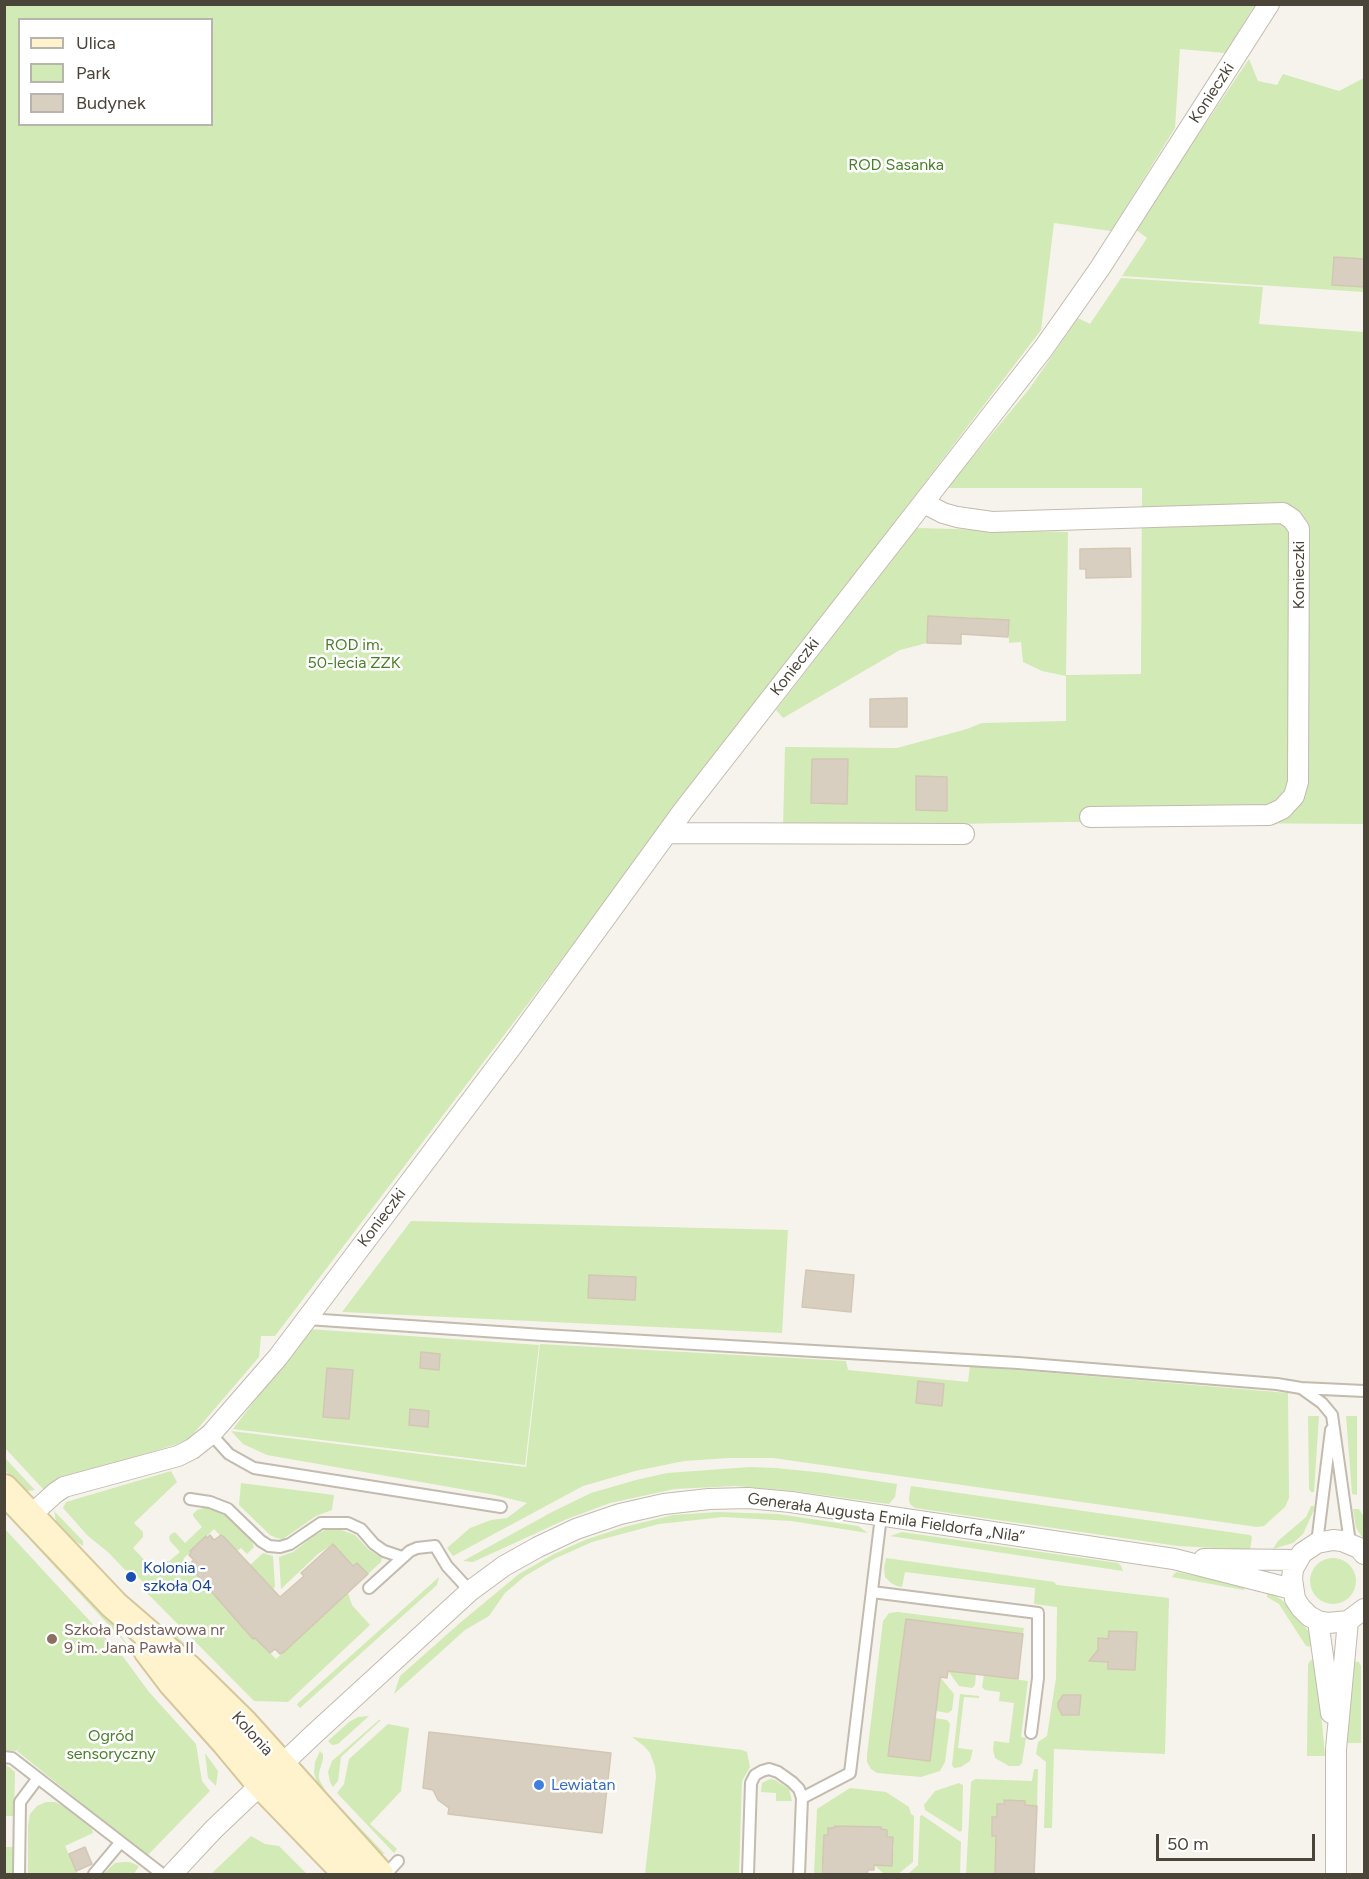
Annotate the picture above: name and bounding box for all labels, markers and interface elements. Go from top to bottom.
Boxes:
legend [18,18,213,126]
text: Ulica [76,32,116,54]
street label: Konieczki [1185,59,1239,127]
text: Park [76,62,110,84]
text: Budynek [76,92,146,114]
park label: ROD Sasanka [848,155,944,175]
street label: Konieczki [1289,541,1309,609]
street label: Konieczki [766,634,824,700]
park label: ROD im. 50-lecia ZZK [307,635,401,673]
street label: Konieczki [354,1185,410,1251]
street label: Generała Augusta Emila Fieldorfa „Nila” [746,1489,1026,1547]
place label: Kolonia - szkoła 04 [143,1558,212,1596]
marker: Kolonia - szkoła 04 [124,1570,138,1584]
place label: Szkoła Podstawowa nr 9 im. Jana Pawła II [64,1620,225,1658]
marker: Szkoła Podstawowa nr 9 im. Jana Pawła II [45,1632,59,1646]
street label: Kolonia [227,1708,277,1760]
park label: Ogród sensoryczny [66,1726,156,1764]
place label: Lewiatan [551,1775,615,1795]
marker: Lewiatan [532,1778,546,1792]
scale bar [1159,1822,1318,1860]
text: 50 m [1167,1833,1209,1855]

